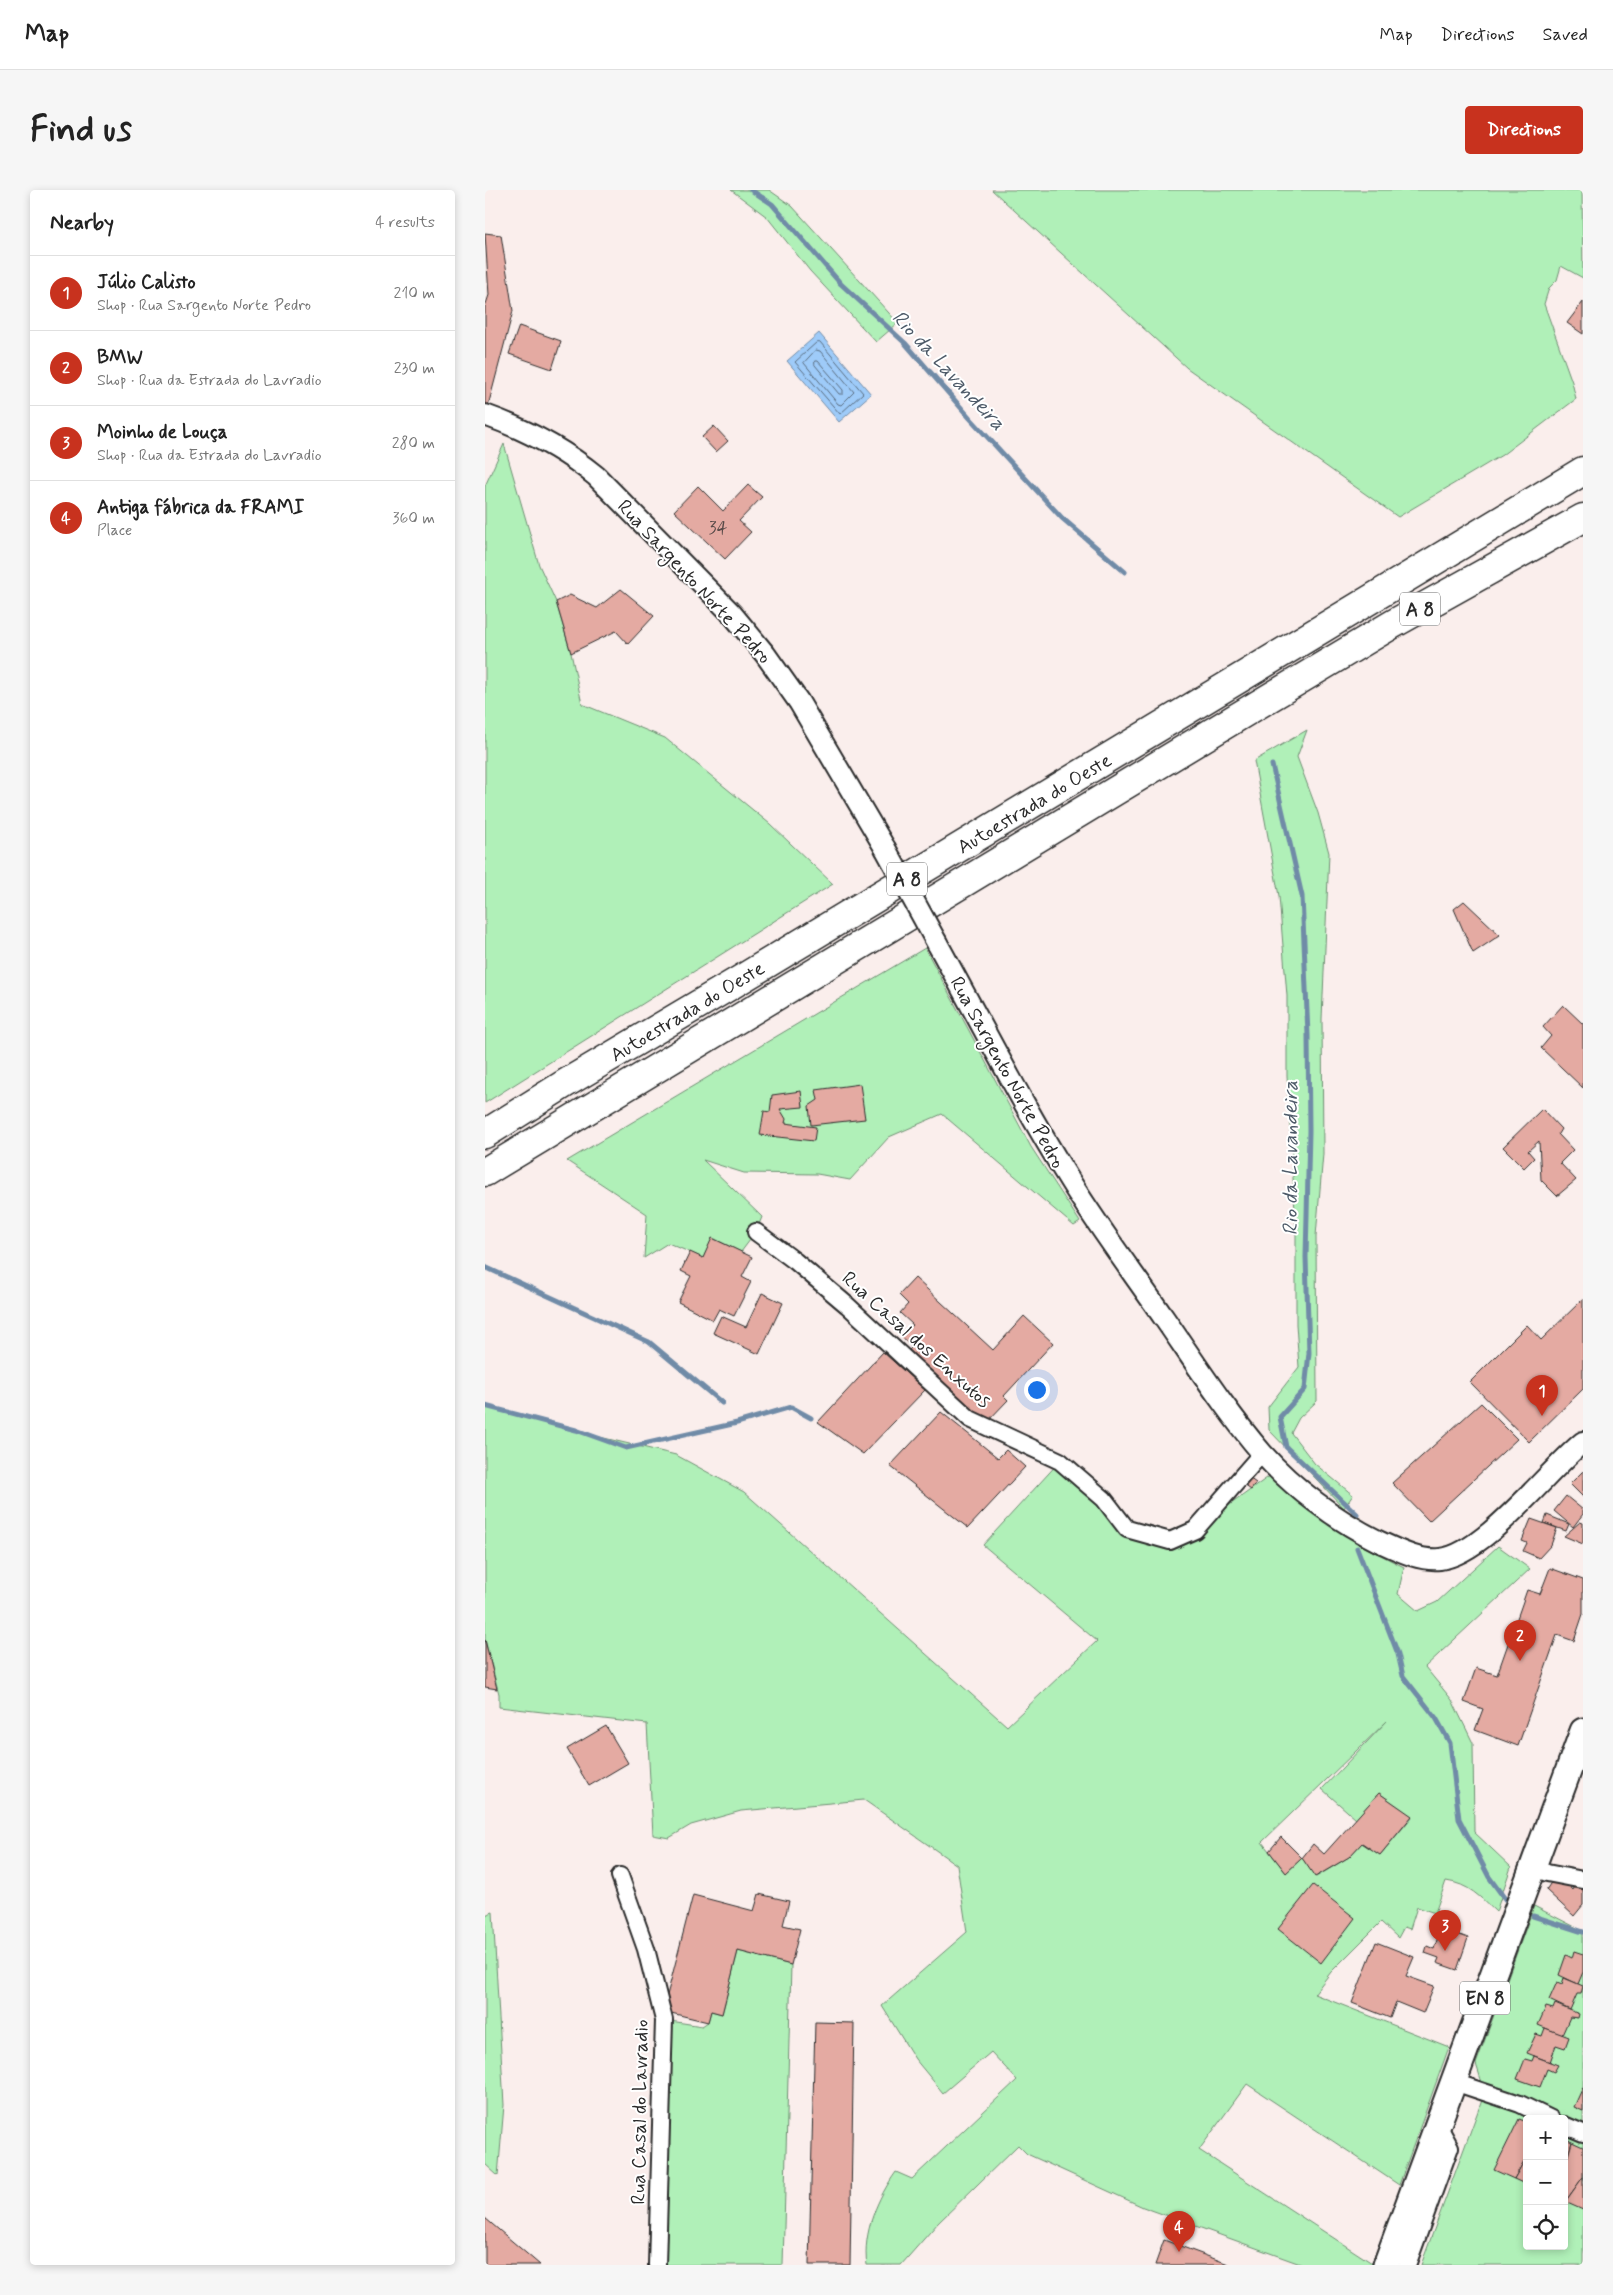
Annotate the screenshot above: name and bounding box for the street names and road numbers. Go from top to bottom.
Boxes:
street label: Rua Sargento Norte Pedro [610,494,777,671]
road number: A 8 [1400,592,1440,626]
street label: Autoestrada do Oeste [952,747,1117,861]
road number: A 8 [887,862,927,896]
street label: Autoestrada do Oeste [605,955,770,1069]
street label: Rua Sargento Norte Pedro [942,972,1071,1174]
street label: Rua Casal dos Enxutos [835,1266,997,1415]
road number: EN 8 [1460,1982,1510,2015]
street label: Rua Casal do Lavradio [625,2019,656,2205]

